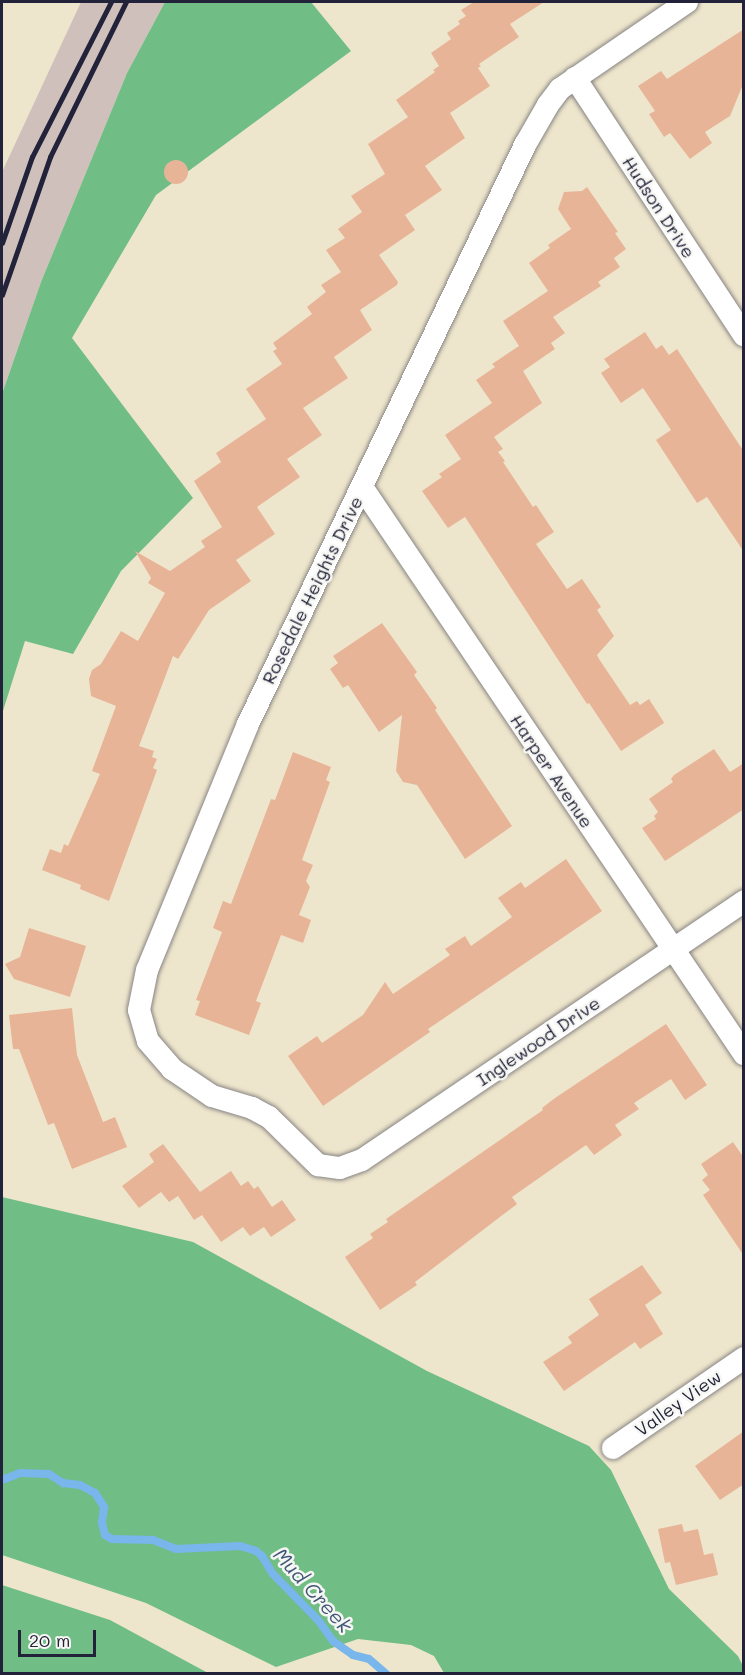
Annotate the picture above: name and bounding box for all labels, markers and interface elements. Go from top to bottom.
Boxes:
street label: Hudson Drive [618,152,700,262]
street label: Rosedale Heights Drive [257,493,367,687]
street label: Harper Avenue [506,710,598,832]
street label: Inglewood Drive [472,992,604,1090]
street label: Valley View [631,1365,725,1441]
water label: Mud Creek [269,1543,357,1637]
scale bar [21,1618,99,1656]
text: 20 m [29,1628,70,1652]

